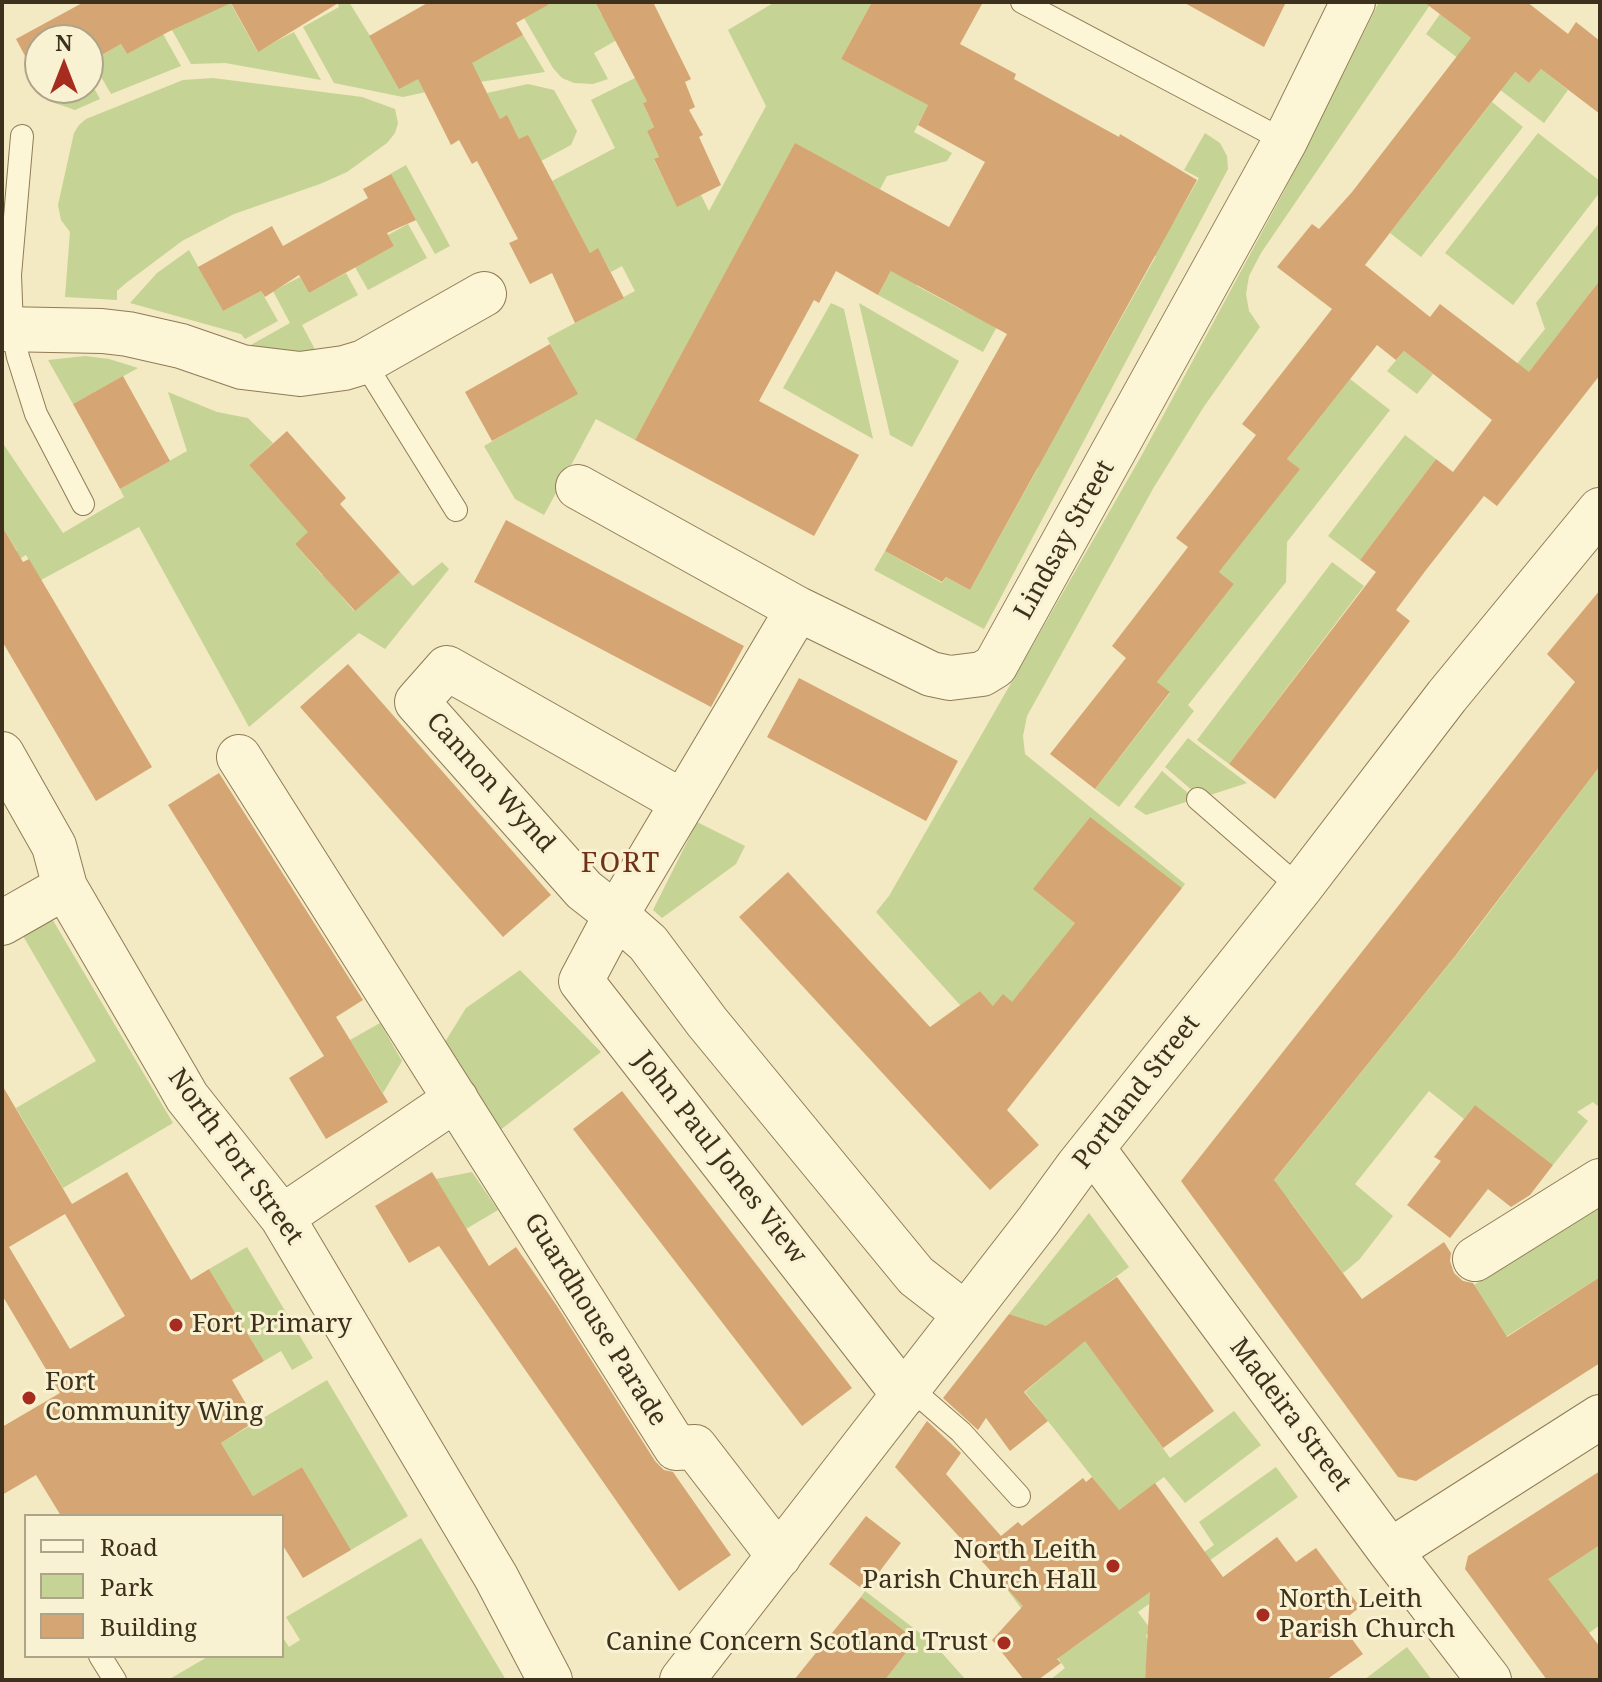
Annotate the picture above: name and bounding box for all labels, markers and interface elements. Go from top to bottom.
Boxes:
north arrow [24,24,104,104]
text: N [55,27,73,57]
street label: Lindsay Street [1008,455,1122,625]
street label: Cannon Wynd [419,707,561,859]
district label: FORT [581,847,661,881]
street label: Portland Street [1067,1009,1207,1175]
street label: John Paul Jones View [627,1045,813,1271]
street label: North Fort Street [161,1063,309,1251]
street label: Guardhouse Parade [517,1208,673,1432]
place label: Fort Primary [192,1309,352,1341]
marker: Fort Primary [167,1316,185,1334]
street label: Madeira Street [1223,1333,1357,1497]
place label: Fort Community Wing [45,1367,264,1428]
marker: Fort Community Wing [20,1389,38,1407]
legend [24,1514,284,1658]
text: Road [100,1530,158,1563]
place label: North Leith Parish Church Hall [862,1535,1097,1596]
marker: North Leith Parish Church Hall [1104,1557,1122,1575]
text: Park [100,1570,153,1603]
place label: North Leith Parish Church [1279,1584,1455,1646]
marker: North Leith Parish Church [1254,1606,1272,1624]
text: Building [100,1610,197,1643]
place label: Canine Concern Scotland Trust [606,1627,988,1659]
marker: Canine Concern Scotland Trust [995,1634,1013,1652]

